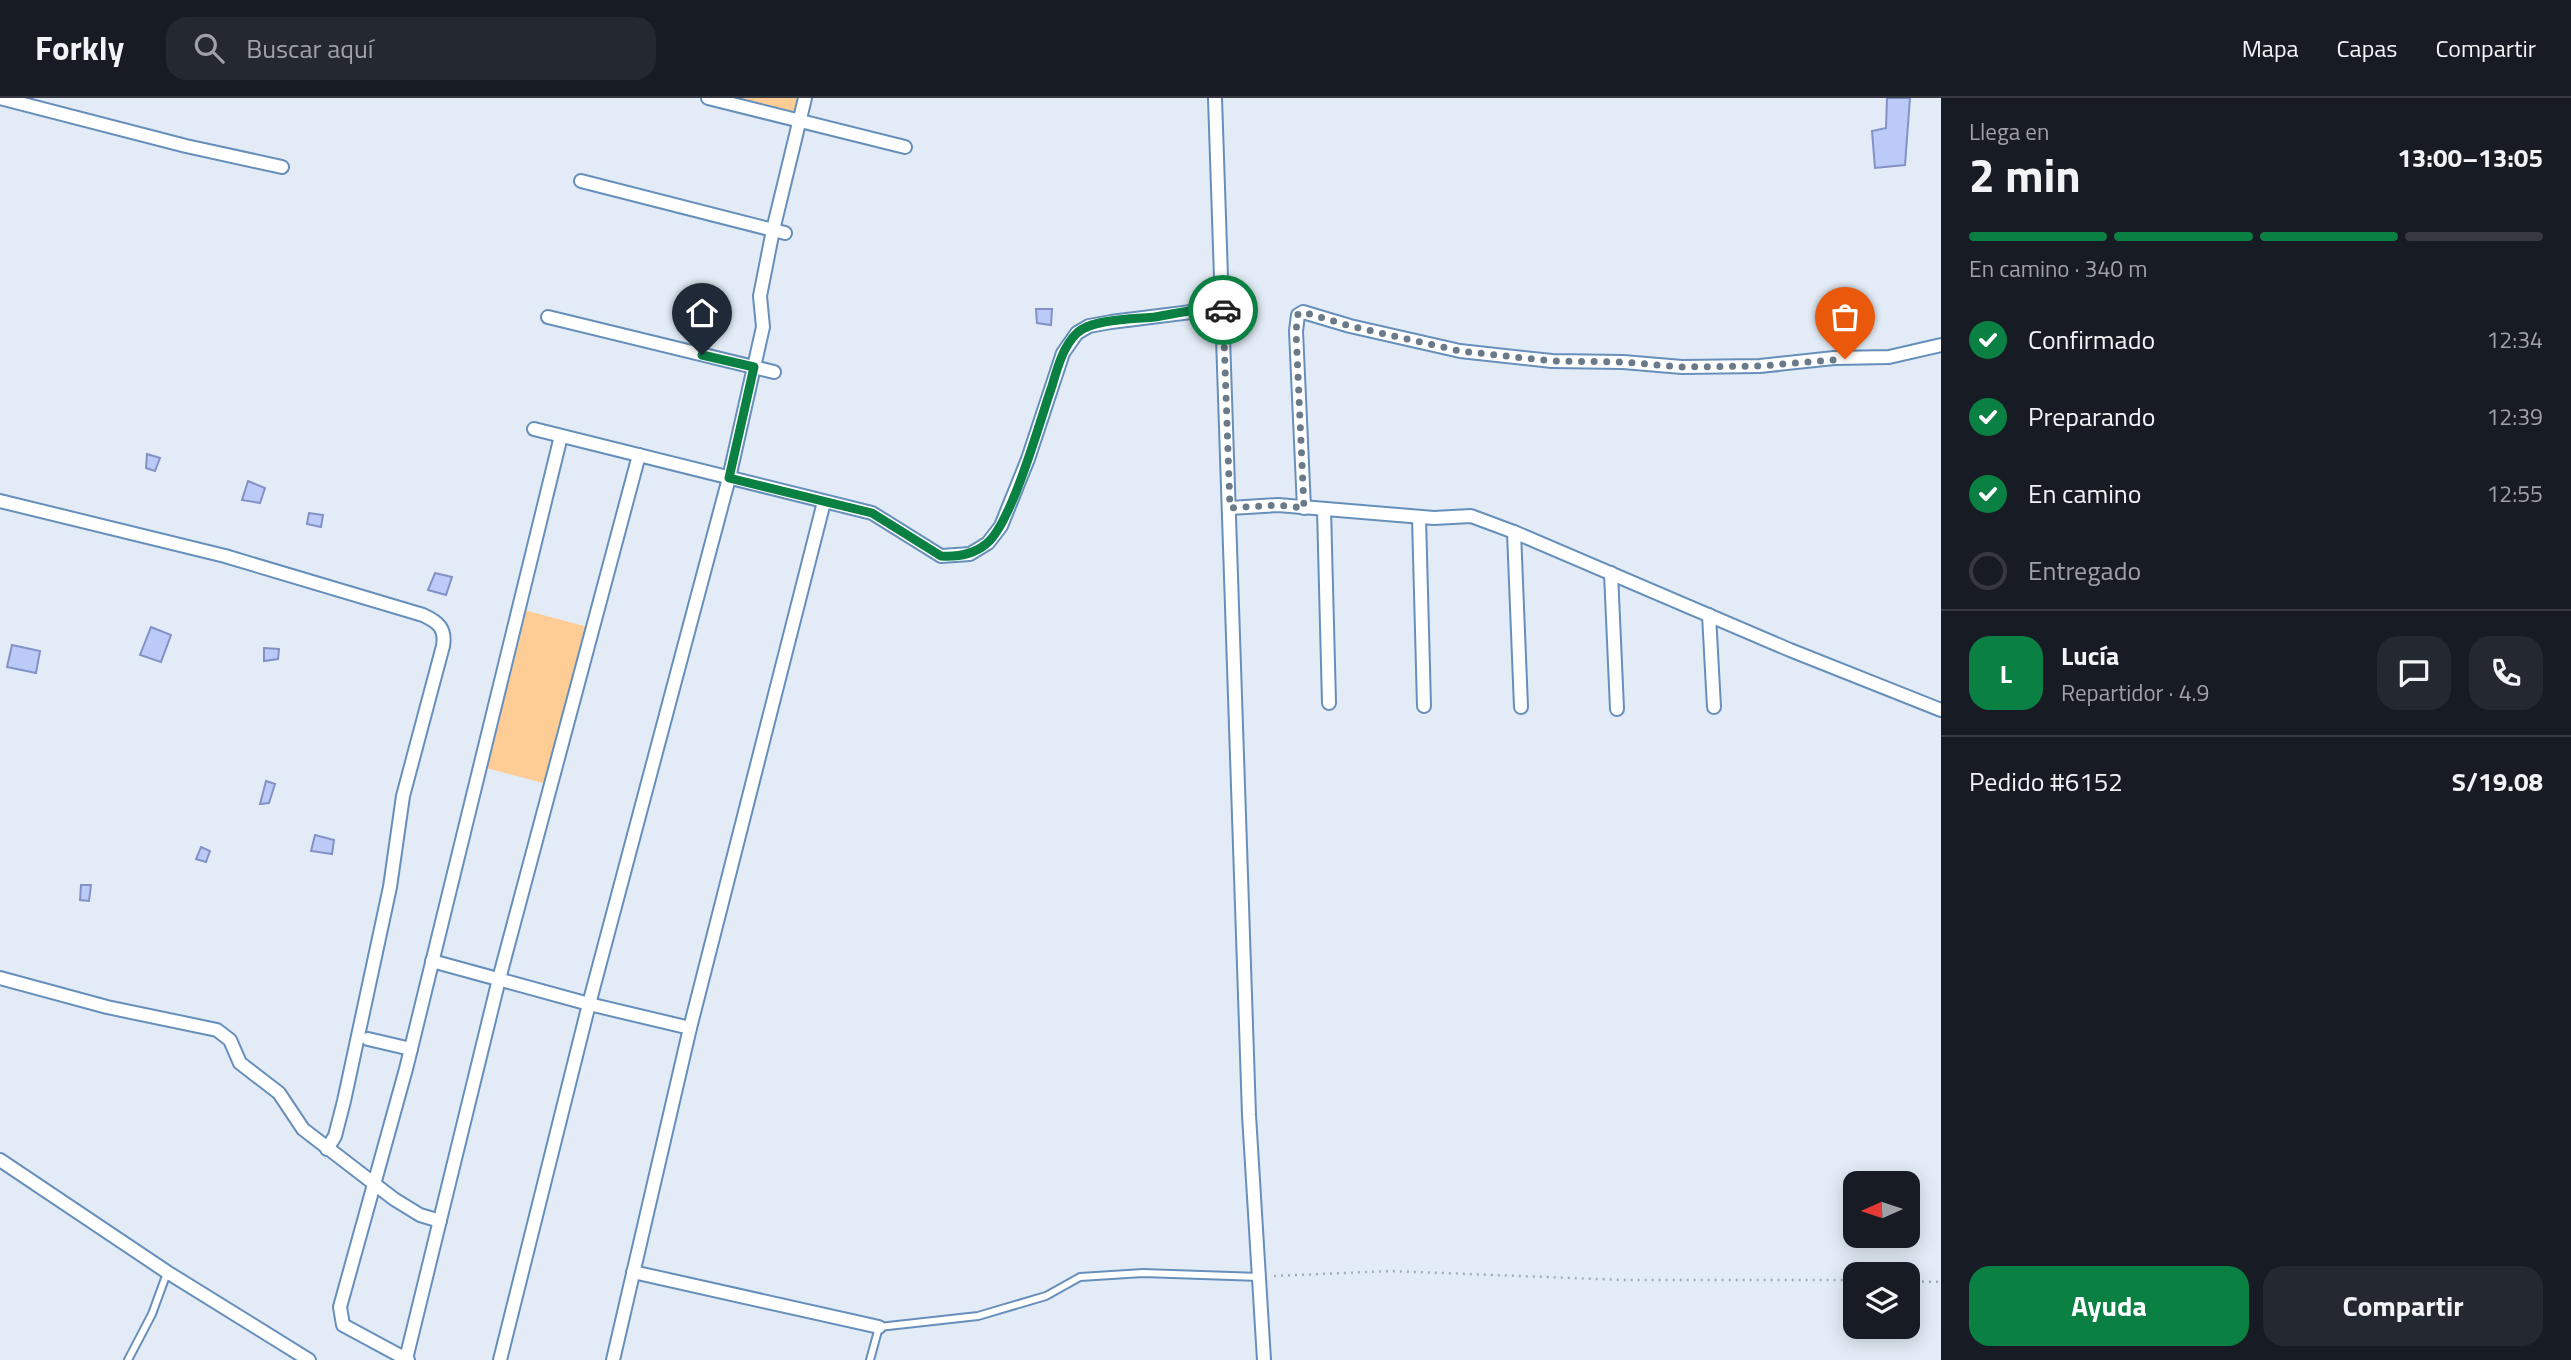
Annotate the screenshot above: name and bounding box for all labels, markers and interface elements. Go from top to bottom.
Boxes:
search box [166,17,656,80]
text: Forkly [35,23,124,73]
icon: search [190,29,228,67]
text: Buscar aquí [246,29,373,68]
text: Mapa [2242,30,2299,66]
text: Capas [2337,30,2397,66]
text: Compartir [2435,30,2536,66]
text: Llega en [1969,114,2049,149]
text: 13:00–13:05 [2397,138,2543,177]
text: 2 min [1969,140,2081,210]
text: En camino · 340 m [1969,251,2147,286]
courier [1188,275,1258,345]
pin [672,283,732,355]
pin [1815,287,1875,359]
icon: car [1204,291,1242,329]
icon: home [683,294,721,332]
icon: bag [1826,298,1864,336]
text: Confirmado [2028,320,2155,359]
icon: check [1969,321,2007,359]
text: 12:34 [2486,322,2543,357]
text: Preparando [2028,397,2155,436]
icon: check [1969,398,2007,436]
text: 12:39 [2486,399,2543,434]
text: En camino [2028,474,2142,513]
icon: check [1969,475,2007,513]
text: 12:55 [2486,476,2543,511]
text: Entregado [2028,551,2141,590]
text: Lucía [2061,636,2119,675]
button: chat [2377,636,2451,710]
button: phone [2469,636,2543,710]
text: L [2000,654,2012,693]
text: Repartidor · 4.9 [2061,675,2209,710]
text: Pedido #6152 [1969,762,2123,801]
text: S/19.08 [2452,762,2543,801]
north arrow [1843,1171,1920,1248]
map controls [1843,1171,1920,1339]
button: layers [1843,1262,1920,1339]
button: Ayuda [1969,1266,2249,1346]
button: Compartir [2263,1266,2543,1346]

